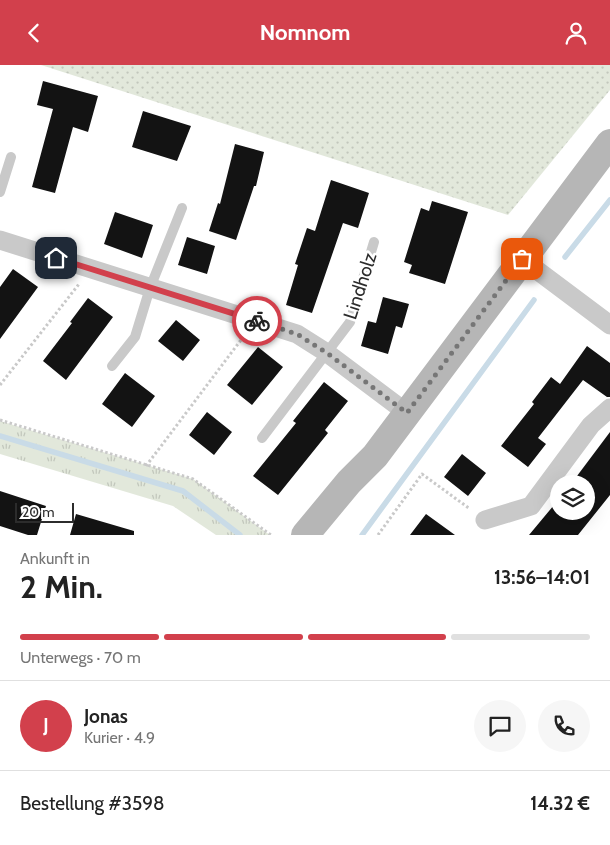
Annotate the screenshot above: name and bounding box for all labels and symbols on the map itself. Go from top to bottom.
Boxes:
pin [35,237,77,279]
pin [501,238,543,280]
street label: Lindholz [338,250,382,322]
courier [232,296,282,346]
scale bar [15,500,74,523]

